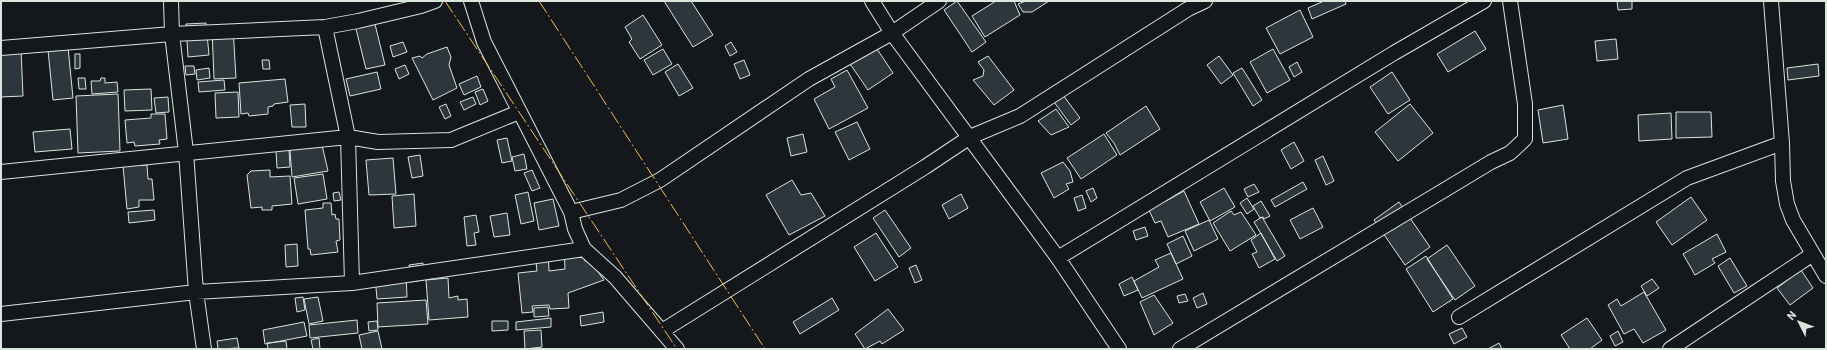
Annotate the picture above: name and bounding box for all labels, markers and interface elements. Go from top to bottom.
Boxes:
north arrow [1779,302,1819,342]
text: N [1784,308,1798,322]

